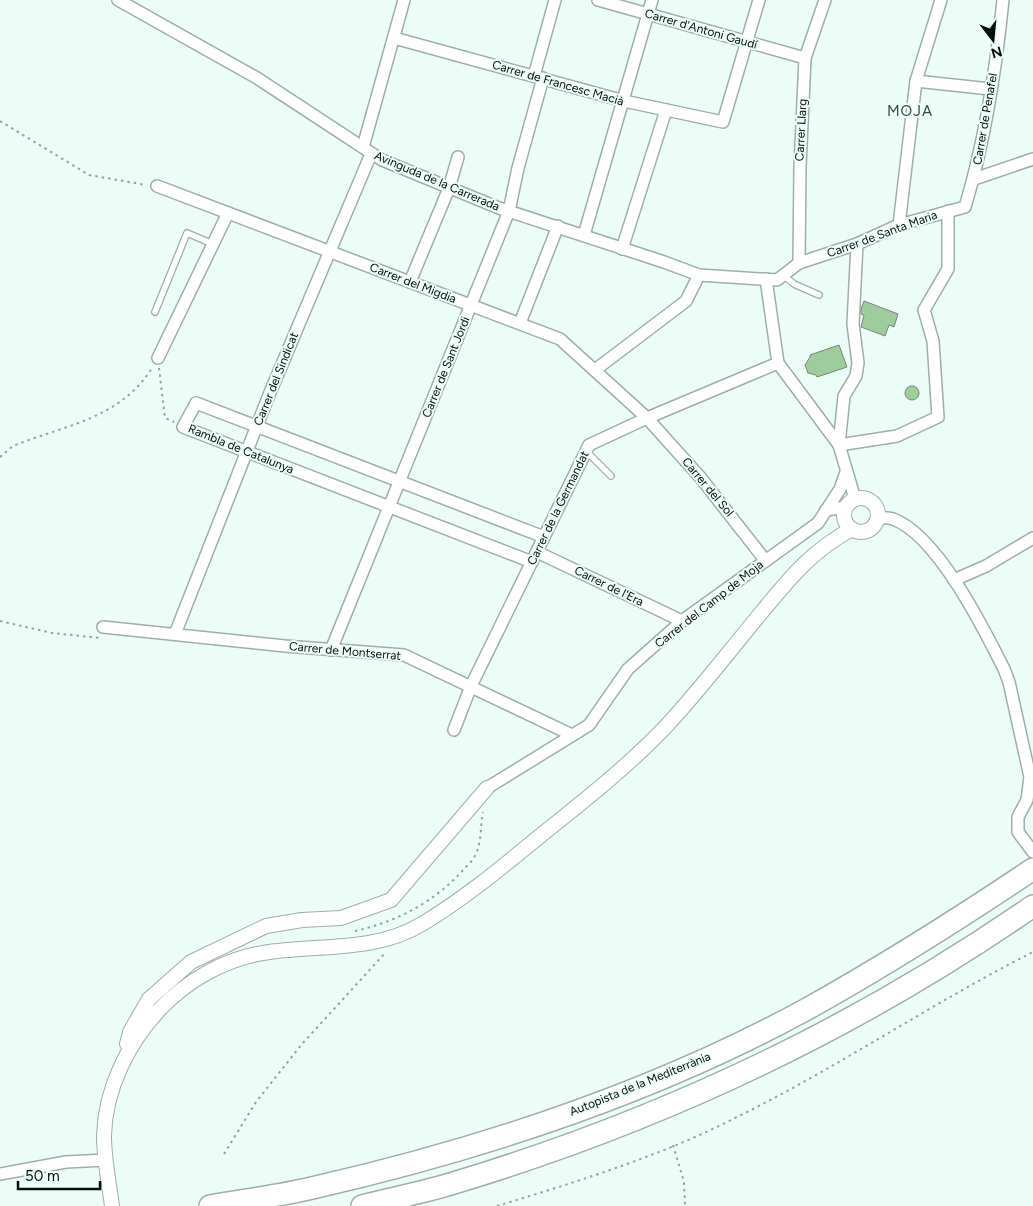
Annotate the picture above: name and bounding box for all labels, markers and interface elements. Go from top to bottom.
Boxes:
street label: Carrer d'Antoni Gaudí [643,6,760,52]
north arrow [968,15,1018,65]
text: N [989,42,1004,62]
street label: Carrer de Francesc Macià [491,58,625,108]
street label: Carrer de Penafel [970,72,1000,166]
street label: Carrer Llarg [792,98,810,162]
district label: MOJA [887,102,933,120]
street label: Avinguda de la Carrerada [372,148,502,214]
street label: Carrer de Santa Maria [825,208,939,260]
street label: Carrer del Migdia [368,260,458,306]
street label: Carrer de Sant Jordi [419,314,473,420]
street label: Carrer del Sindicat [251,330,301,428]
street label: Rambla de Catalunya [186,421,296,477]
street label: Carrer de la Germandat [524,448,592,567]
street label: Carrer del Sol [679,455,737,519]
street label: Carrer del Camp de Moja [652,557,766,651]
street label: Carrer de l'Era [572,563,646,609]
street label: Carrer de Montserrat [288,639,402,663]
street label: Autopista de la Mediterrània [567,1049,713,1119]
scale bar [18,1158,100,1190]
text: 50 m [25,1167,60,1185]

